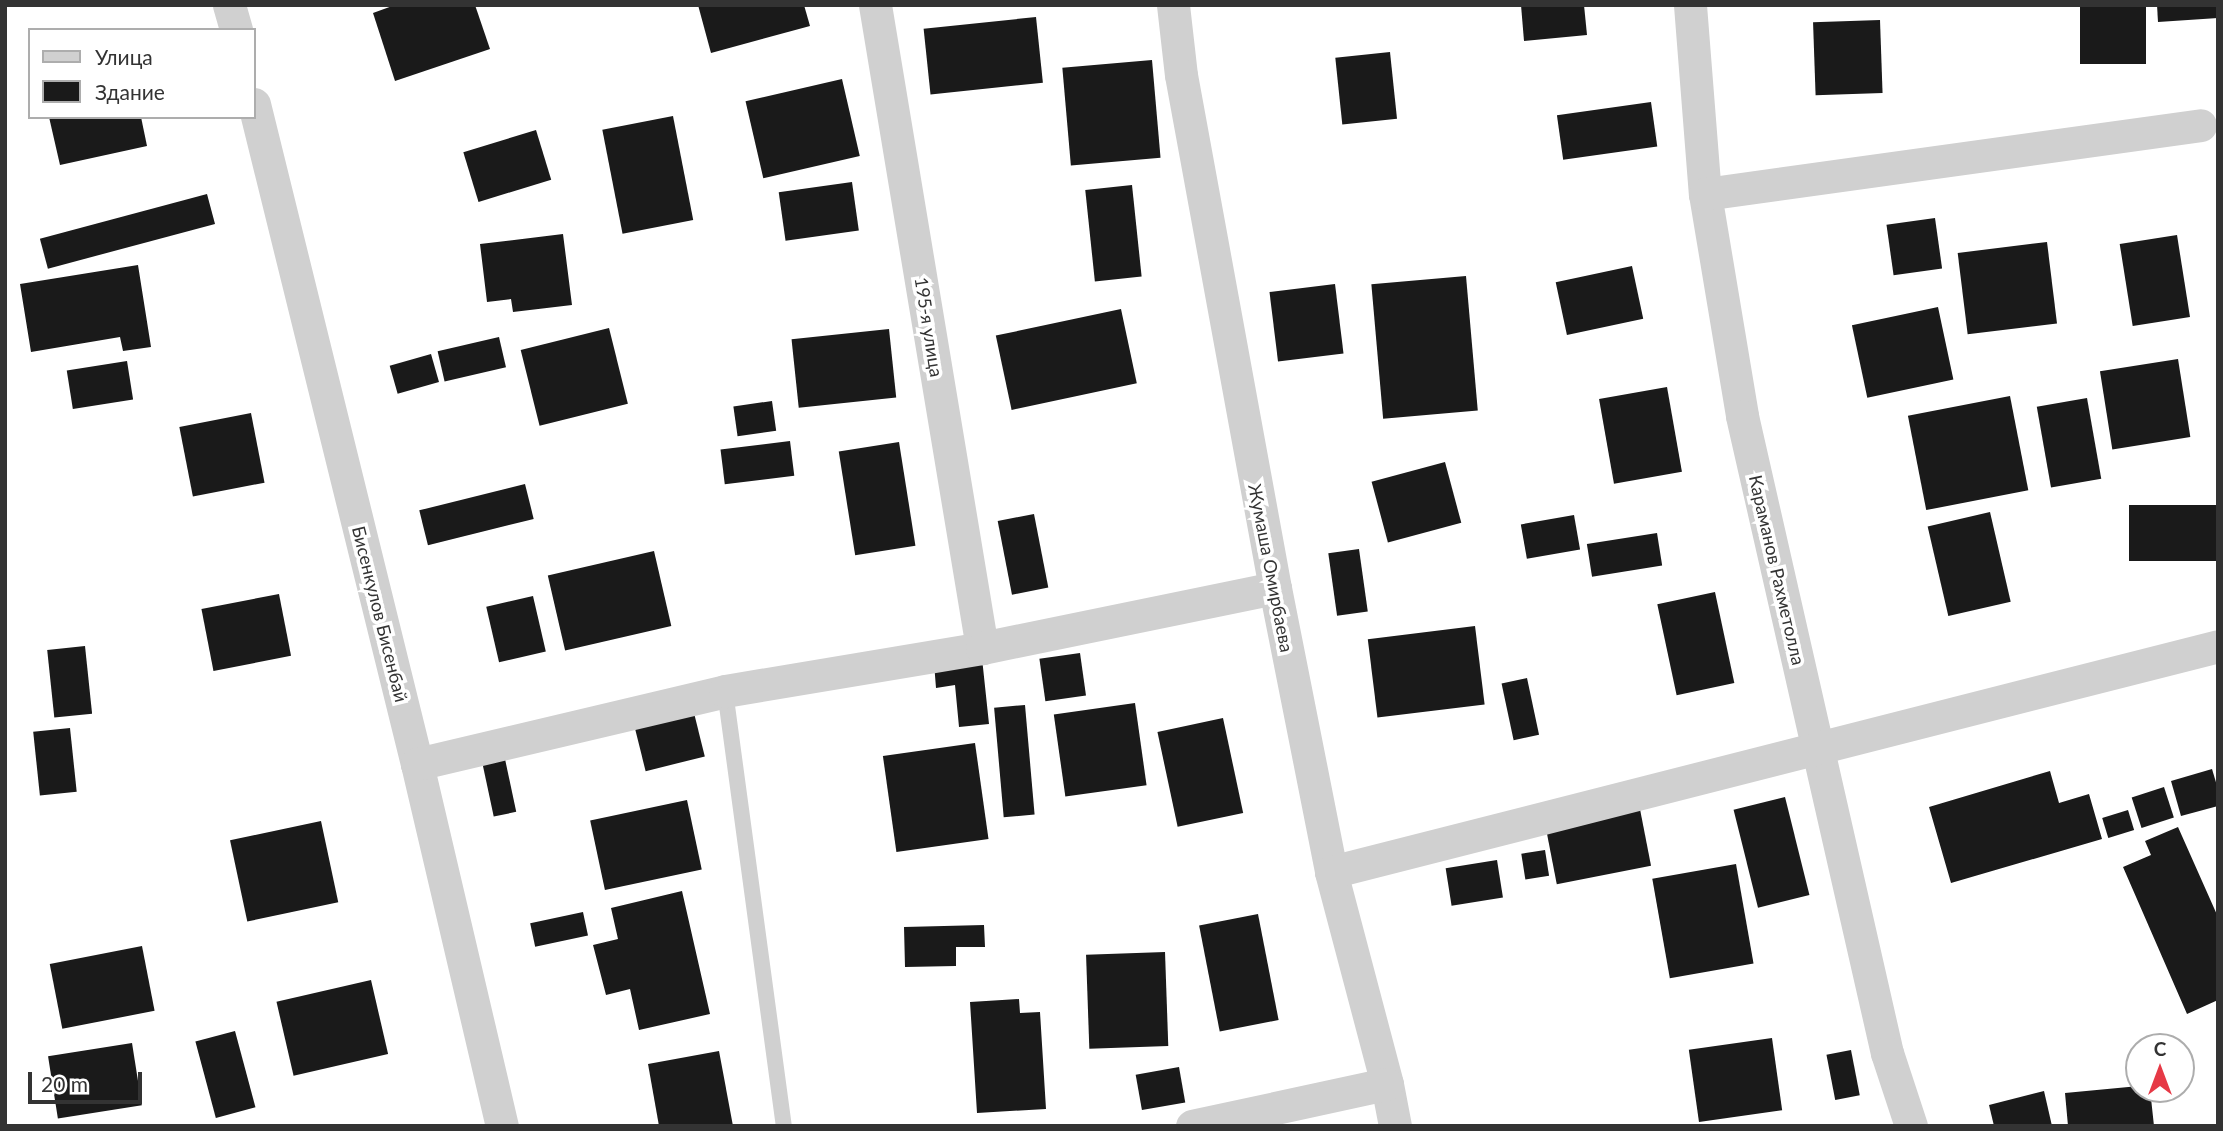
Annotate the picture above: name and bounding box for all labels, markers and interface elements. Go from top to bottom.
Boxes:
legend [28,28,256,119]
text: Улица [95,44,153,69]
text: Здание [95,79,165,104]
street label: 195-я улица [910,276,948,378]
street label: Караманов Рахметолла [1745,473,1809,667]
street label: Жумаша Омирбаева [1244,482,1298,654]
street label: Бисенкулов Бисенбай [348,524,412,704]
north arrow [2125,1033,2195,1103]
text: С [2154,1037,2166,1060]
scale bar [32,1058,145,1102]
text: 20 m [41,1071,88,1096]

